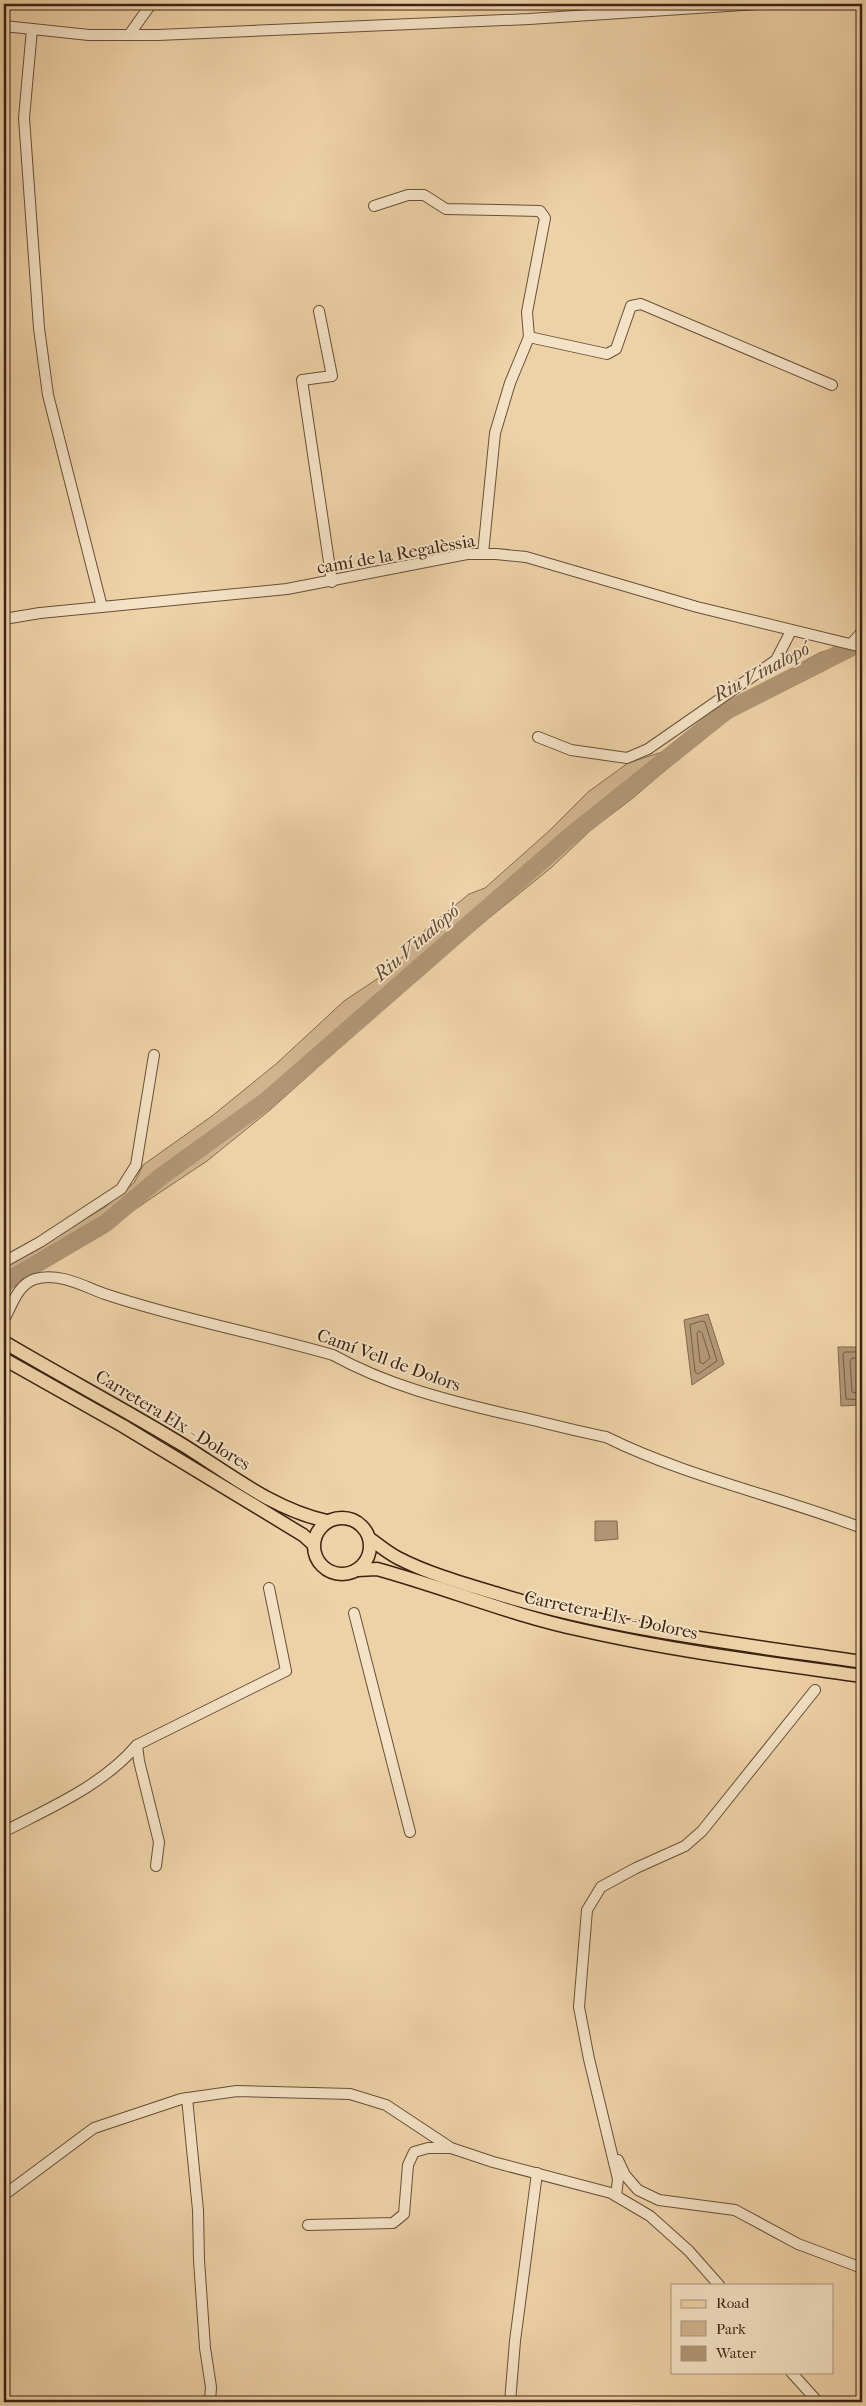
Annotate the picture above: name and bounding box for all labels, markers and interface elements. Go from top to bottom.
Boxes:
street label: camí de la Regalèssia [315,530,478,579]
water label: Riu Vinalopó [708,636,816,707]
water label: Riu Vinalopó [368,898,466,987]
street label: Camí Vell de Dolors [314,1325,464,1396]
street label: Carretera Elx - Dolores [91,1366,254,1475]
street label: Carretera Elx - Dolores [522,1587,700,1644]
legend [671,2284,834,2374]
text: Road [716,2294,750,2312]
text: Park [716,2320,746,2338]
text: Water [715,2344,756,2362]

